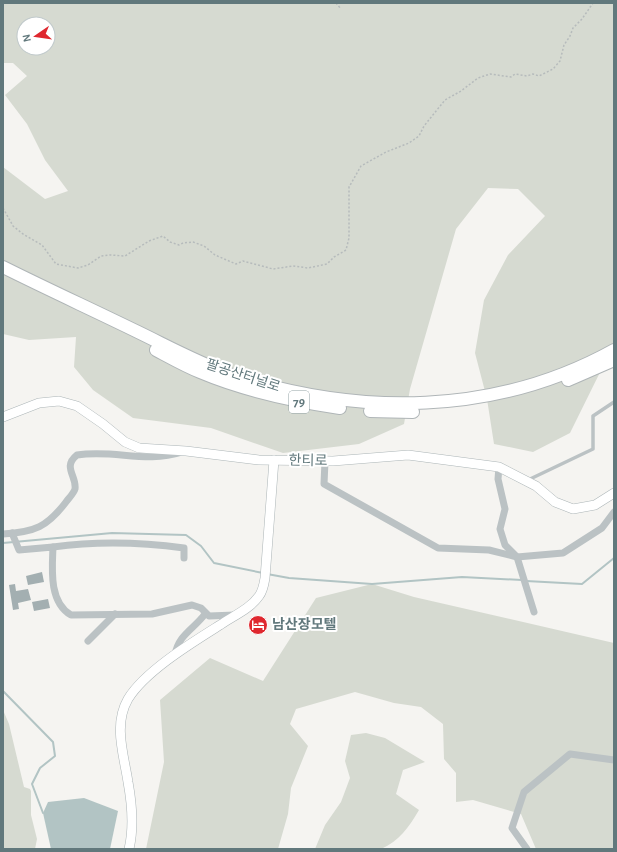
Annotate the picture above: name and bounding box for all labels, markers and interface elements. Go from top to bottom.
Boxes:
north arrow [16,16,56,56]
text: N [21,33,33,43]
street label: 팔공산터널로 [204,356,282,395]
road number: 79 [289,391,309,413]
street label: 한티로 [289,453,328,468]
hotel icon: 남산장모텔 [247,614,269,636]
place label: 남산장모텔 [272,617,337,632]

